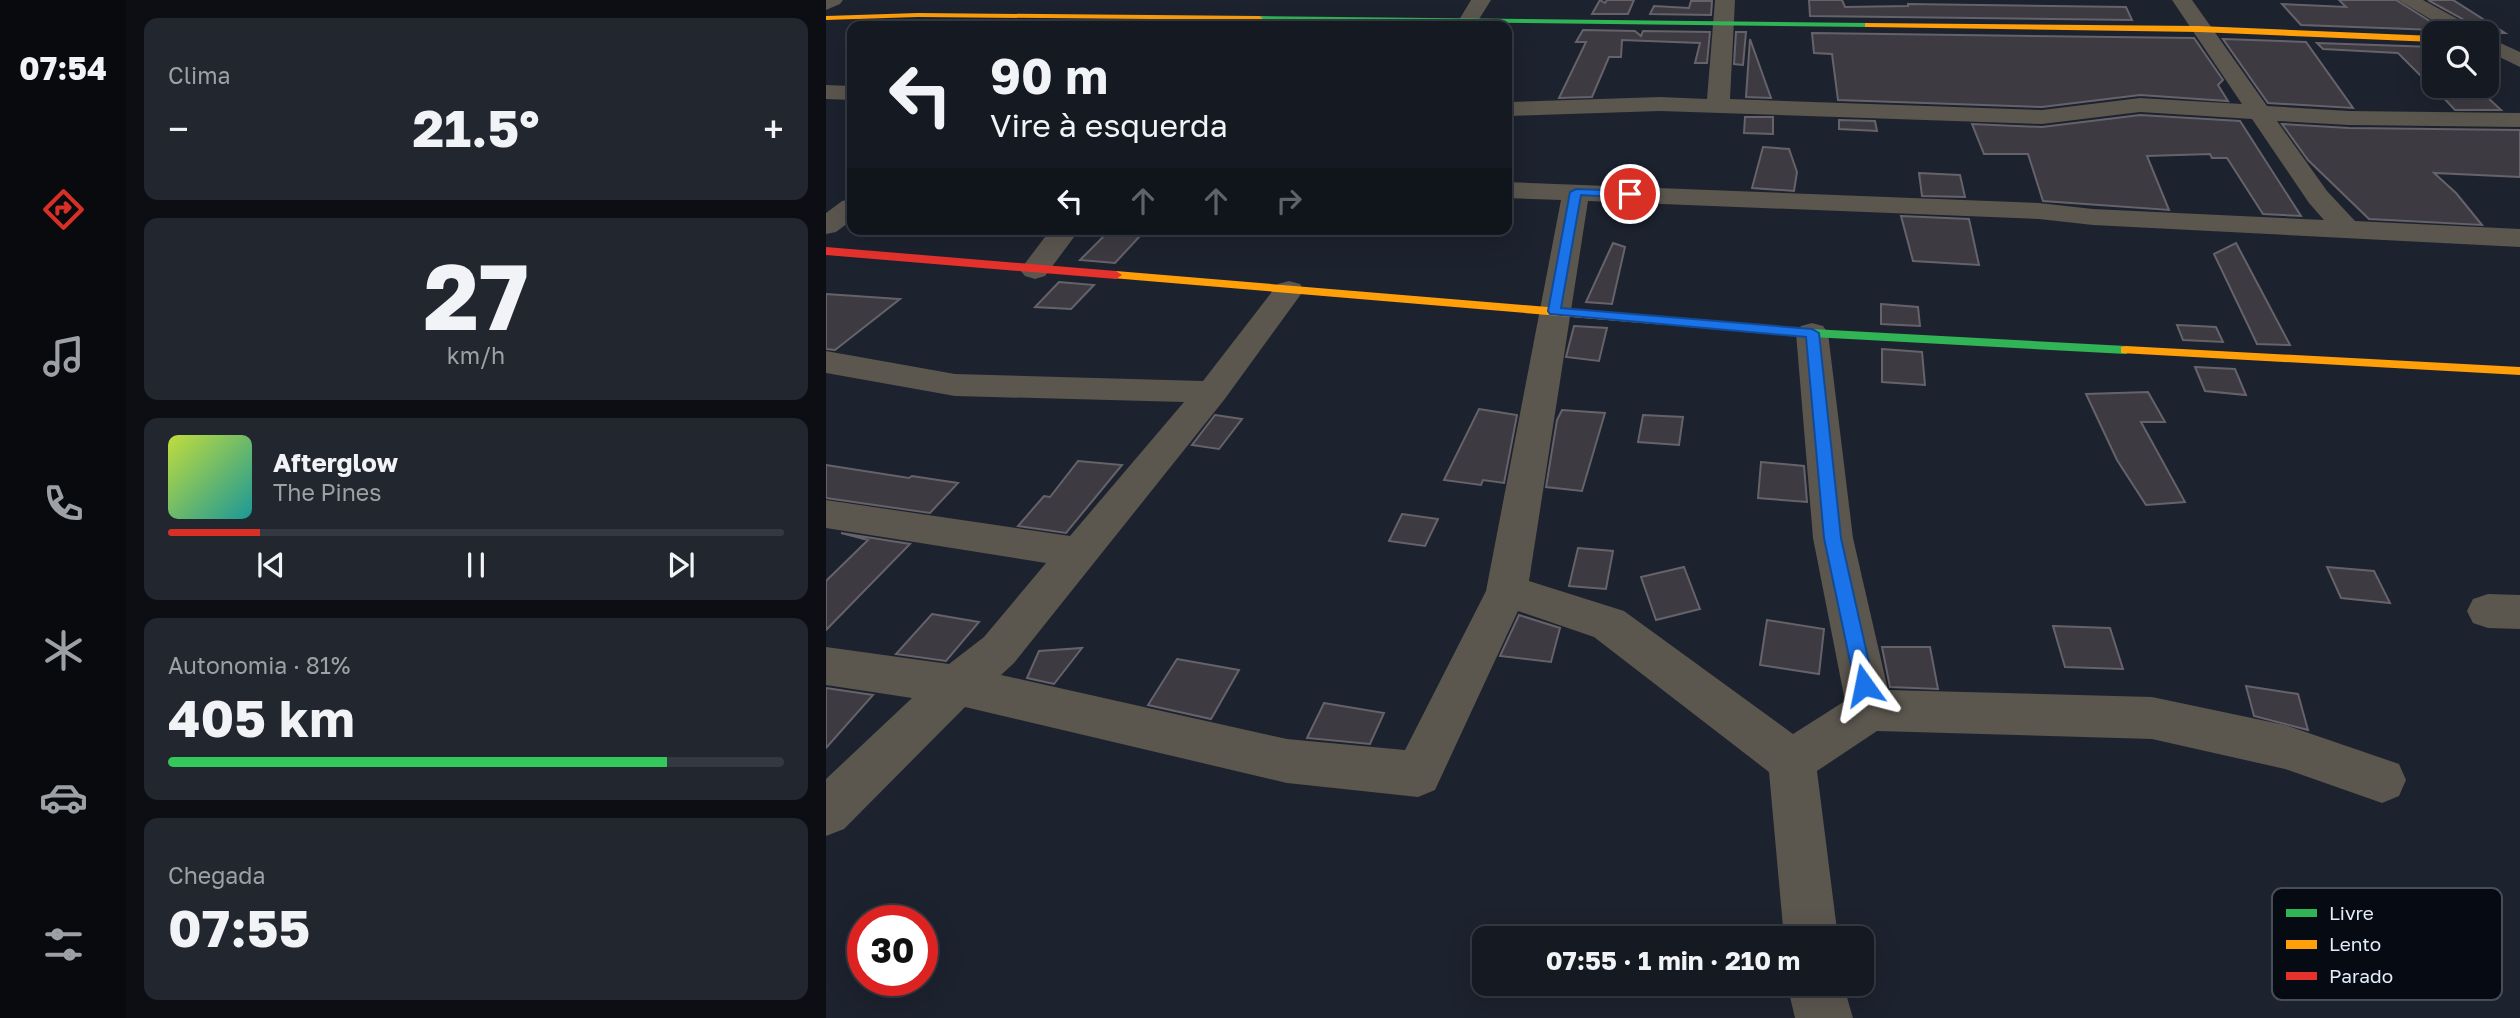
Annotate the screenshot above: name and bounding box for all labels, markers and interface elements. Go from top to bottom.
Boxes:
map controls [2422,21,2499,98]
button: search [2422,21,2499,98]
text: 90 m [990,46,1108,105]
text: 07:54 [19,49,107,87]
icon: left [875,49,966,140]
text: Clima [168,61,231,89]
text: 21.5° [412,96,540,158]
text: − [168,106,189,151]
text: + [763,106,784,151]
text: Vire à esquerda [990,106,1228,144]
pin [1600,164,1660,224]
icon: arrive [1611,175,1649,213]
icon: left [1051,182,1089,220]
icon: ahead [1124,182,1162,220]
icon: ahead [1197,182,1235,220]
icon: right [1270,182,1308,220]
icon: directions [39,185,88,234]
text: 27 [423,241,529,350]
icon: music [39,332,88,381]
text: km/h [447,341,505,369]
text: Afterglow [273,447,398,478]
text: The Pines [273,478,381,506]
icon: phone [39,479,88,528]
icon: previous [252,546,290,584]
icon: pause [457,546,495,584]
icon: next [662,546,700,584]
icon: climate [39,626,88,675]
position arrow [1827,648,1901,722]
text: Autonomia · 81% [168,651,350,679]
text: 405 km [168,686,355,748]
icon: car [39,773,88,822]
text: Chegada [168,861,265,889]
legend [2272,888,2502,1000]
text: 07:55 [168,896,310,958]
text: Livre [2329,901,2374,924]
speed limit sign: 30 [847,905,938,996]
icon: filters [39,920,88,969]
text: Lento [2329,932,2381,955]
text: 07:55 · 1 min · 210 m [1546,945,1800,976]
text: Parado [2329,964,2393,987]

